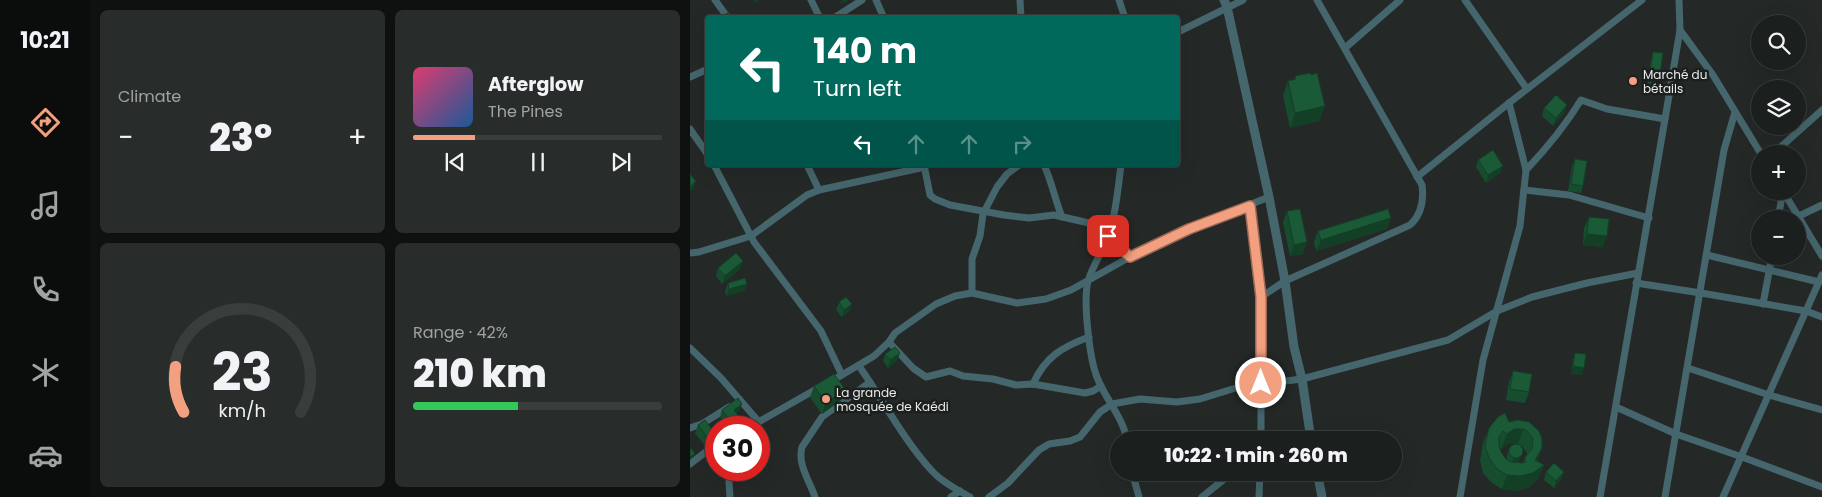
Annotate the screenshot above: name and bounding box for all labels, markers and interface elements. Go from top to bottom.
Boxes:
map controls [1751,15,1806,265]
button: search [1751,15,1806,70]
text: 10:21 [20,25,70,56]
text: 140 m [813,26,917,75]
icon: left [730,35,795,100]
place label: Marché du bétails [1643,66,1707,97]
text: Afterglow [488,71,583,98]
text: Turn left [813,73,901,104]
marker: Marché du bétails [1627,75,1639,87]
button: layers [1751,80,1806,135]
text: Climate [118,85,181,108]
text: The Pines [488,100,563,123]
icon: directions [28,105,63,140]
text: 23° [209,111,272,164]
text: − [118,118,133,157]
text: + [348,118,367,157]
icon: left [849,130,877,158]
icon: ahead [902,130,930,158]
icon: ahead [955,130,983,158]
icon: right [1008,130,1036,158]
button: + [1751,145,1806,200]
icon: previous [441,148,469,176]
icon: pause [524,148,552,176]
icon: next [607,148,635,176]
icon: music [28,188,63,223]
button: − [1751,210,1806,265]
pin [1087,215,1129,257]
icon: arrive [1094,222,1122,250]
icon: phone [28,272,63,307]
text: Range · 42% [413,321,508,344]
text: 23 [212,336,273,409]
text: 210 km [413,347,547,400]
icon: climate [28,355,63,390]
position arrow [1234,356,1286,408]
place label: La grande mosquée de Kaédi [836,384,949,415]
marker: La grande mosquée de Kaédi [820,393,832,405]
text: km/h [219,398,266,423]
speed limit sign: 30 [705,416,770,481]
icon: car [28,438,63,473]
text: 10:22 · 1 min · 260 m [1164,442,1348,469]

